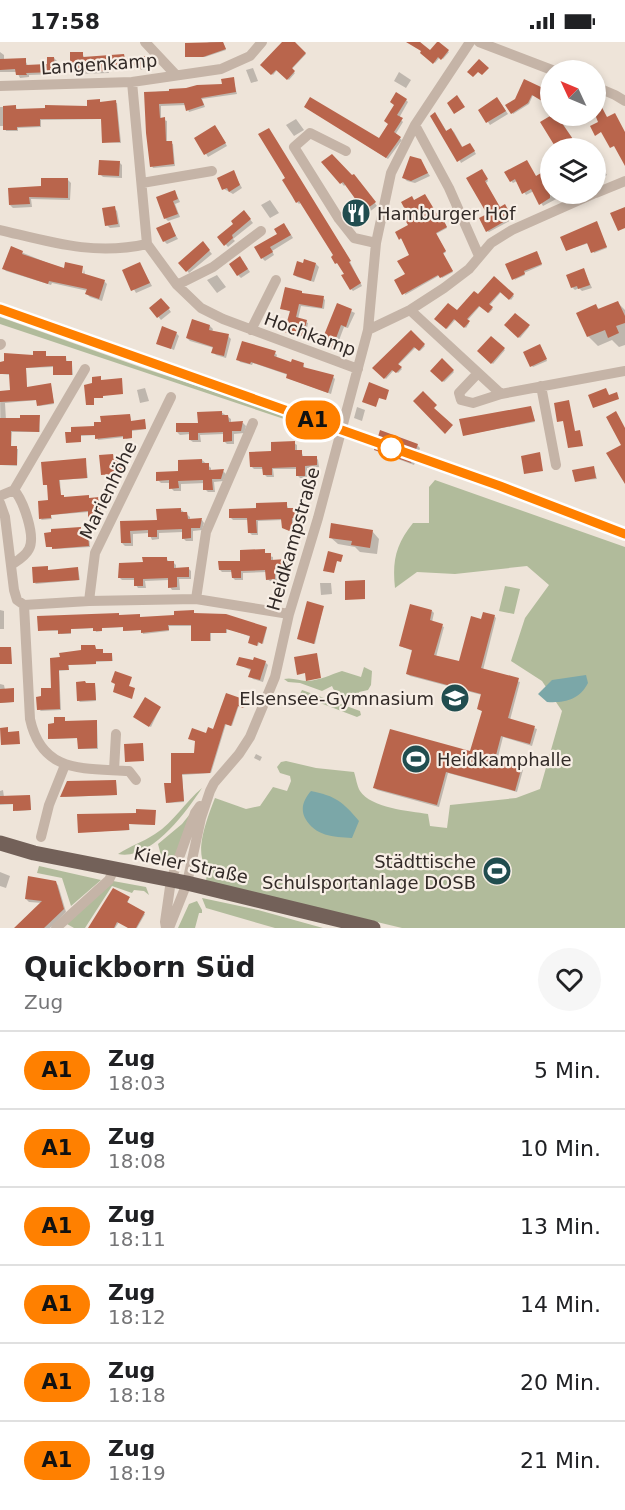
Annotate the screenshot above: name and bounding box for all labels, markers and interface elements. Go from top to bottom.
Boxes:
text: 17:58 [30,9,100,34]
street label: Langenkamp [40,49,158,79]
north arrow [540,60,606,126]
map controls [540,60,606,204]
button: layers [540,138,606,204]
restaurant icon: Hamburger Hof [340,197,372,229]
place label: Hamburger Hof [377,203,516,224]
street label: Hochkamp [261,308,359,360]
line badge: A1 [286,400,340,440]
text: A1 [298,408,328,432]
unlabelled marker [378,435,404,461]
street label: Marienhöhe [75,438,141,542]
street label: Heidkampstraße [262,465,324,613]
school or university icon: Elsensee-Gymnasium [439,682,471,714]
place label: Elsensee-Gymnasium [239,688,434,709]
sports icon: Heidkamphalle [400,743,432,775]
place label: Heidkamphalle [437,749,572,770]
street label: Kieler Straße [132,843,250,887]
place label: Städttische Schulsportanlage DOSB [262,851,476,893]
sports icon: Städttische Schulsportanlage DOSB [481,855,513,887]
button: heart [538,948,601,1011]
text: Quickborn Süd [24,951,255,984]
text: Zug [24,990,63,1014]
text: Zug [108,1046,155,1071]
text: A1 [42,1058,72,1082]
text: 5 Min. [534,1058,601,1083]
text: 18:03 [108,1071,166,1095]
text: Zug [108,1124,155,1149]
text: A1 [42,1136,72,1160]
text: 10 Min. [520,1136,601,1161]
text: 18:08 [108,1149,166,1173]
text: Zug [108,1202,155,1227]
text: A1 [42,1214,72,1238]
text: 13 Min. [520,1214,601,1239]
text: 18:11 [108,1227,166,1251]
text: Zug [108,1280,155,1305]
text: A1 [42,1292,72,1316]
text: 14 Min. [520,1292,601,1317]
text: 18:12 [108,1305,166,1329]
text: Zug [108,1358,155,1383]
text: A1 [42,1370,72,1394]
text: 20 Min. [520,1370,601,1395]
text: 18:18 [108,1383,166,1407]
text: Zug [108,1436,155,1461]
text: A1 [42,1448,72,1472]
text: 21 Min. [520,1448,601,1473]
text: 18:19 [108,1461,166,1485]

